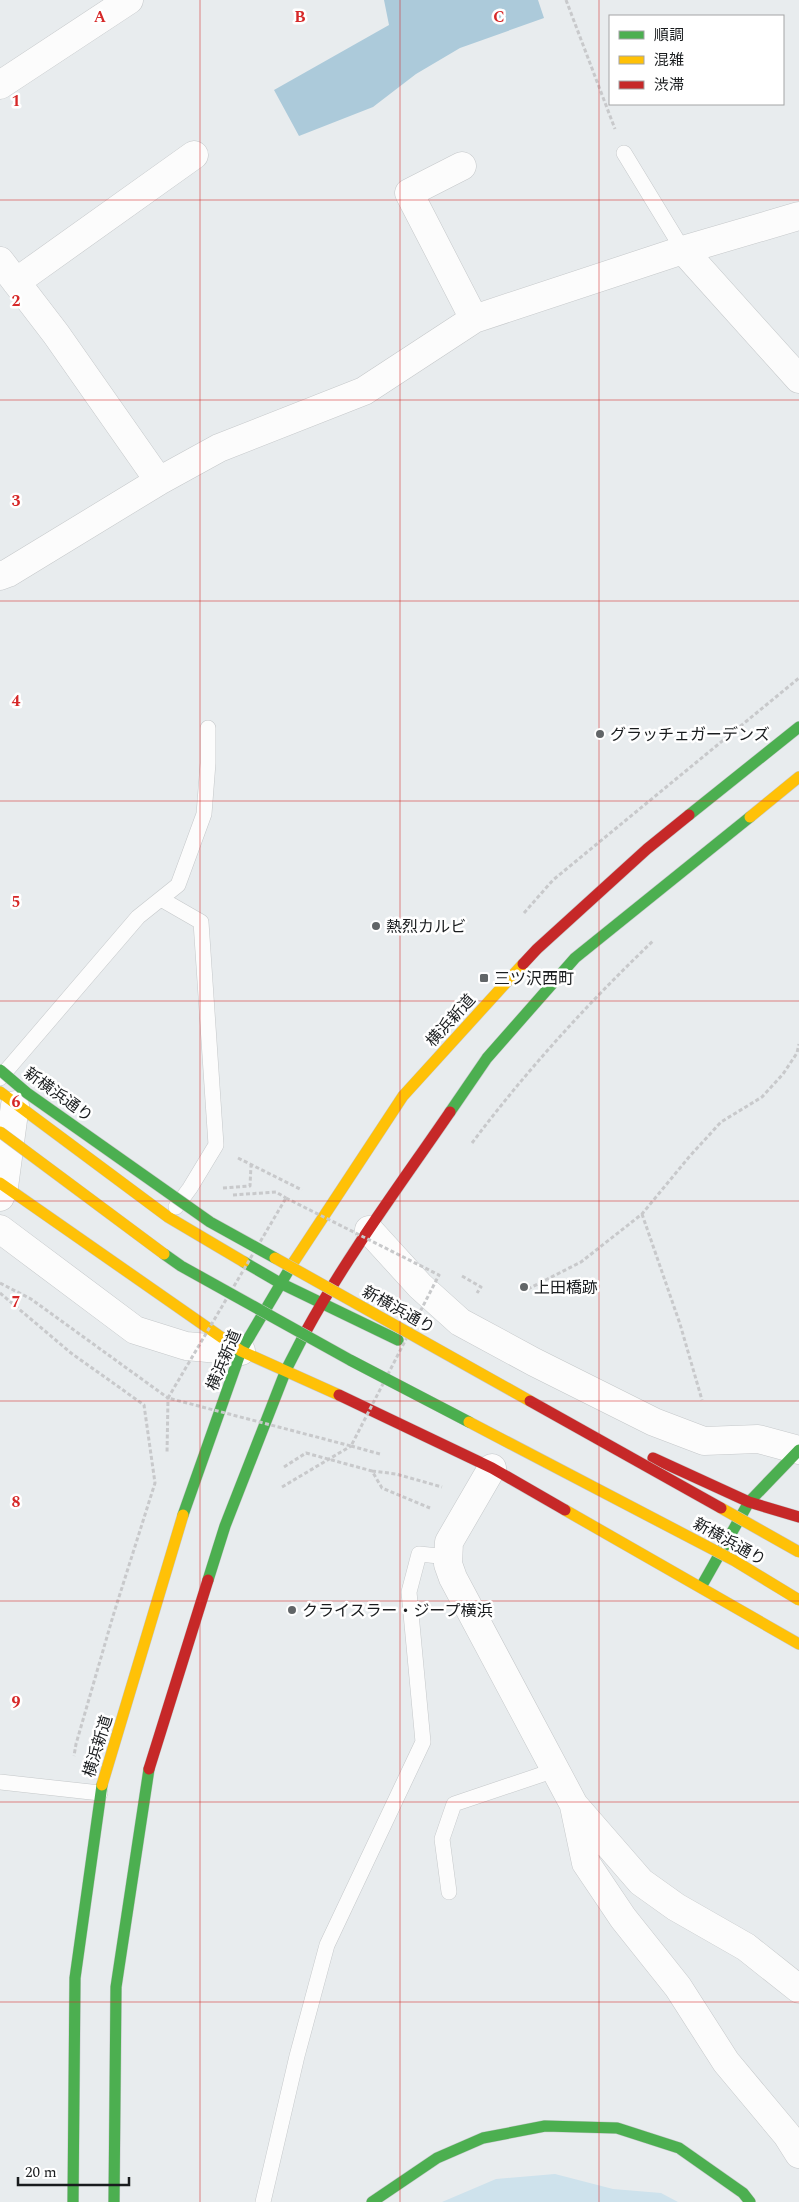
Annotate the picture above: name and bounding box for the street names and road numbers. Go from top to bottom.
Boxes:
street label: 横浜新道 [420,989,481,1052]
street label: 新横浜通り [19,1062,98,1128]
street label: 新横浜通り [358,1280,439,1340]
street label: 横浜新道 [200,1326,247,1395]
street label: 新横浜通り [689,1512,770,1572]
street label: 横浜新道 [77,1712,119,1780]

